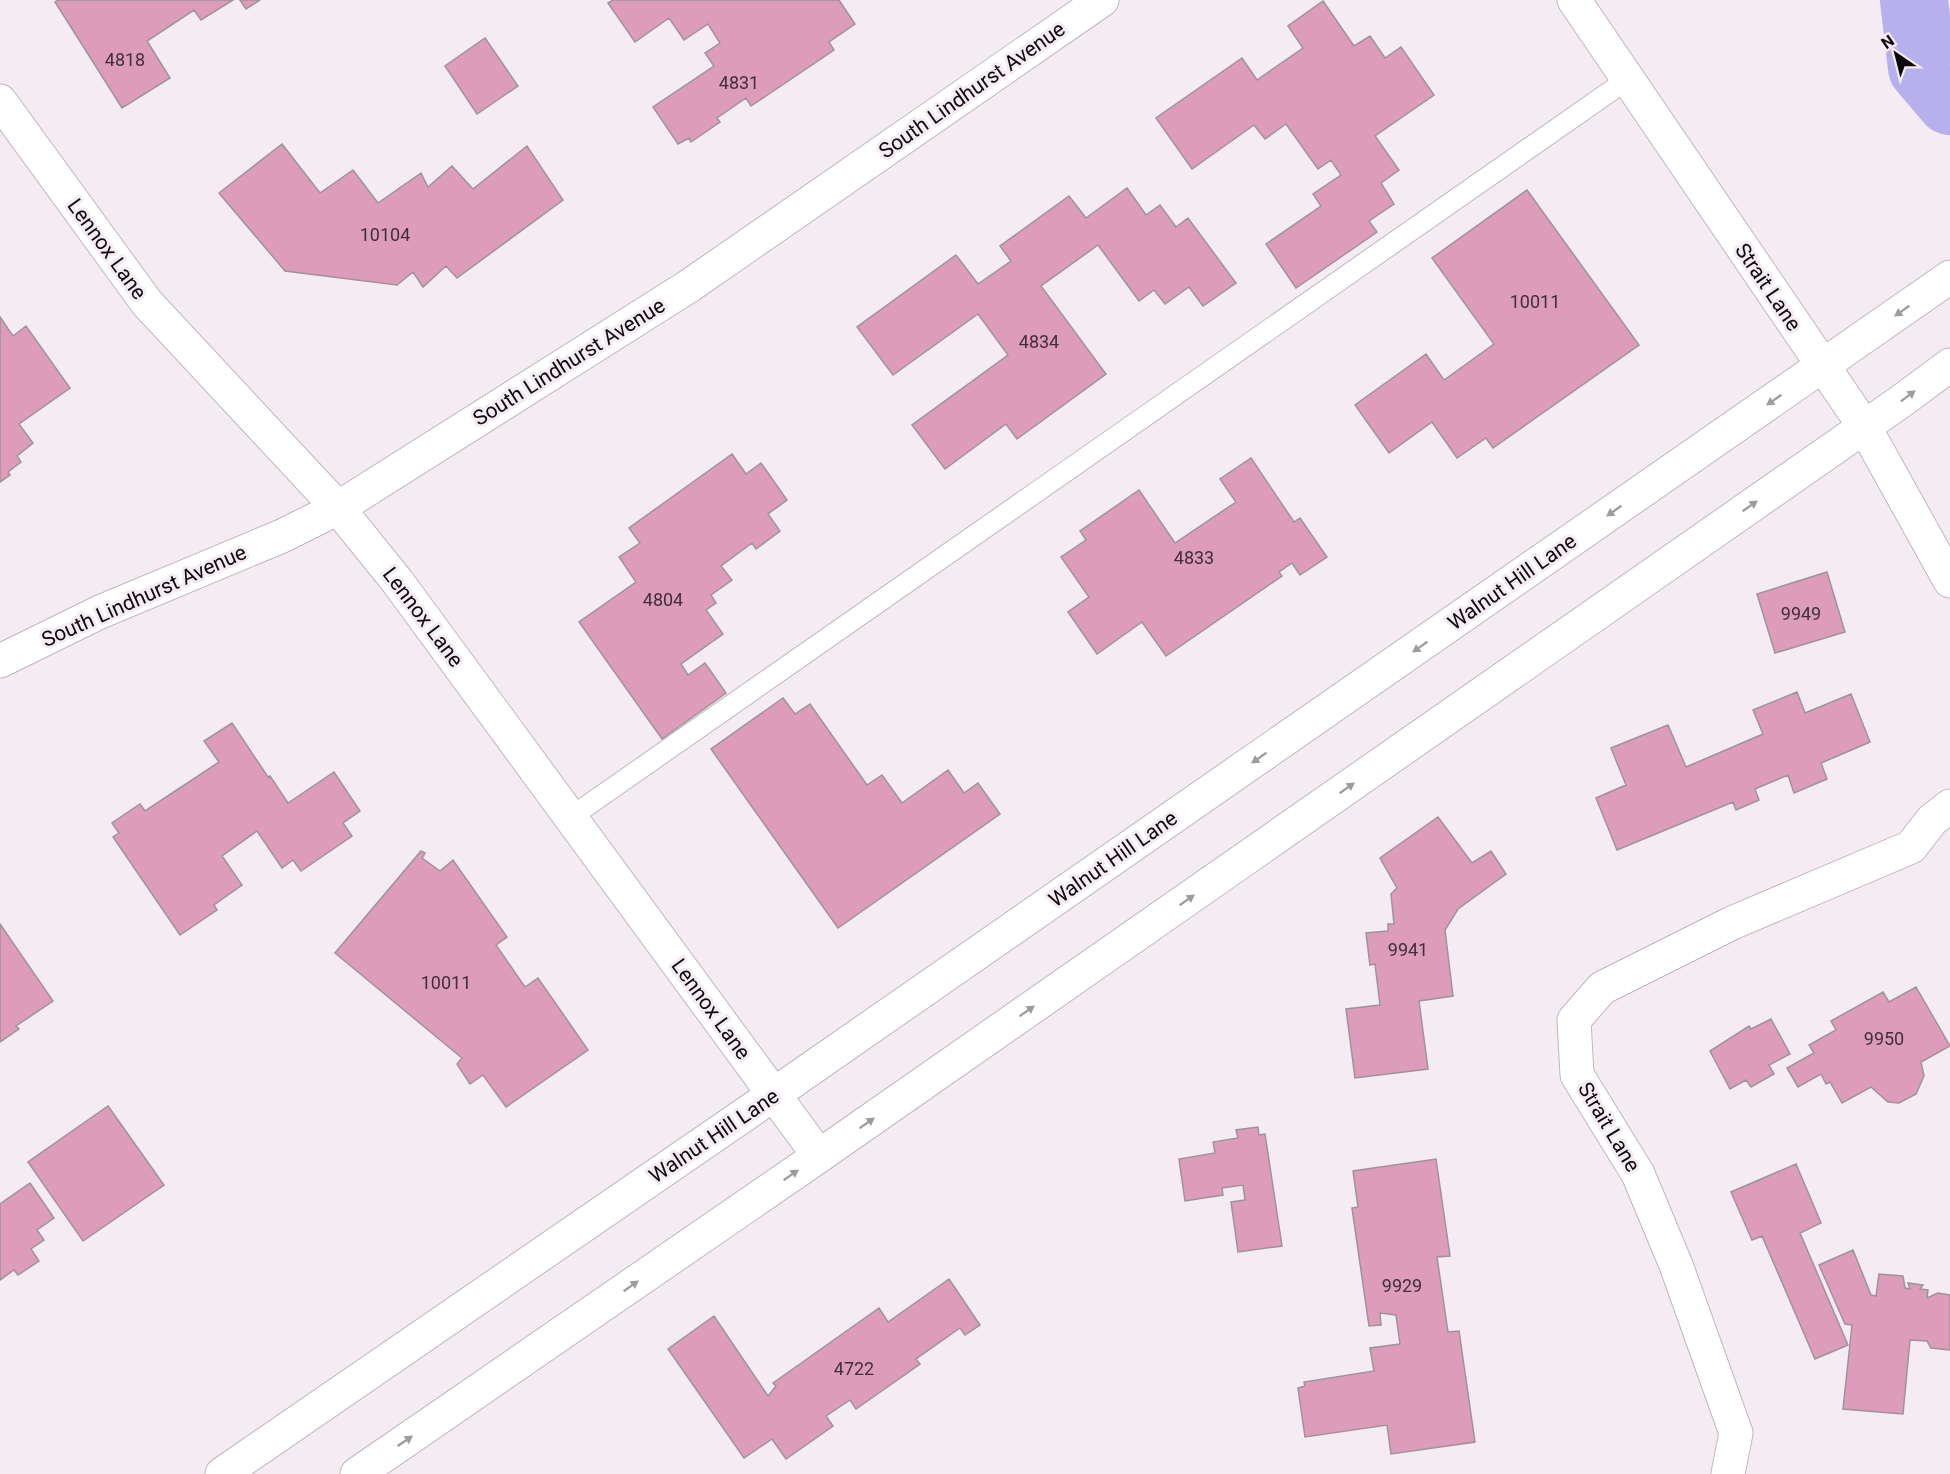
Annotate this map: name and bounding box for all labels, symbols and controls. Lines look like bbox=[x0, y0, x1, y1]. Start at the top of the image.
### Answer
street label: South Lindhurst Avenue bbox=[874, 17, 1070, 163]
north arrow bbox=[1866, 24, 1926, 84]
text: N bbox=[1878, 31, 1898, 53]
house number: 4818 bbox=[105, 49, 145, 70]
house number: 4831 bbox=[719, 72, 759, 93]
street label: Lennox Lane bbox=[62, 194, 152, 304]
house number: 10104 bbox=[360, 224, 410, 245]
street label: Strait Lane bbox=[1730, 239, 1806, 335]
house number: 10011 bbox=[1510, 291, 1560, 312]
street label: South Lindhurst Avenue bbox=[469, 293, 669, 431]
one-way arrow bbox=[1895, 305, 1911, 317]
house number: 4834 bbox=[1019, 331, 1059, 352]
one-way arrow bbox=[1900, 391, 1915, 403]
one-way arrow bbox=[1767, 394, 1783, 406]
one-way arrow bbox=[1742, 501, 1758, 512]
one-way arrow bbox=[1607, 505, 1623, 517]
street label: Walnut Hill Lane bbox=[1443, 529, 1581, 635]
street label: South Lindhurst Avenue bbox=[38, 540, 250, 652]
house number: 4833 bbox=[1174, 547, 1214, 568]
street label: Lennox Lane bbox=[378, 562, 468, 672]
house number: 4804 bbox=[643, 589, 683, 610]
house number: 9949 bbox=[1781, 603, 1821, 624]
one-way arrow bbox=[1412, 641, 1428, 653]
one-way arrow bbox=[1252, 752, 1268, 764]
one-way arrow bbox=[1338, 782, 1354, 794]
street label: Walnut Hill Lane bbox=[1044, 806, 1182, 912]
one-way arrow bbox=[1178, 894, 1194, 906]
house number: 9941 bbox=[1388, 939, 1428, 960]
street label: Lennox Lane bbox=[666, 954, 756, 1064]
house number: 10011 bbox=[421, 972, 471, 993]
one-way arrow bbox=[1018, 1005, 1034, 1017]
house number: 9950 bbox=[1864, 1028, 1904, 1049]
street label: Strait Lane bbox=[1573, 1078, 1645, 1176]
street label: Walnut Hill Lane bbox=[645, 1084, 783, 1188]
one-way arrow bbox=[858, 1117, 874, 1129]
one-way arrow bbox=[783, 1169, 799, 1181]
house number: 9929 bbox=[1382, 1275, 1422, 1296]
one-way arrow bbox=[622, 1280, 638, 1292]
house number: 4722 bbox=[834, 1358, 874, 1379]
one-way arrow bbox=[397, 1436, 413, 1447]

